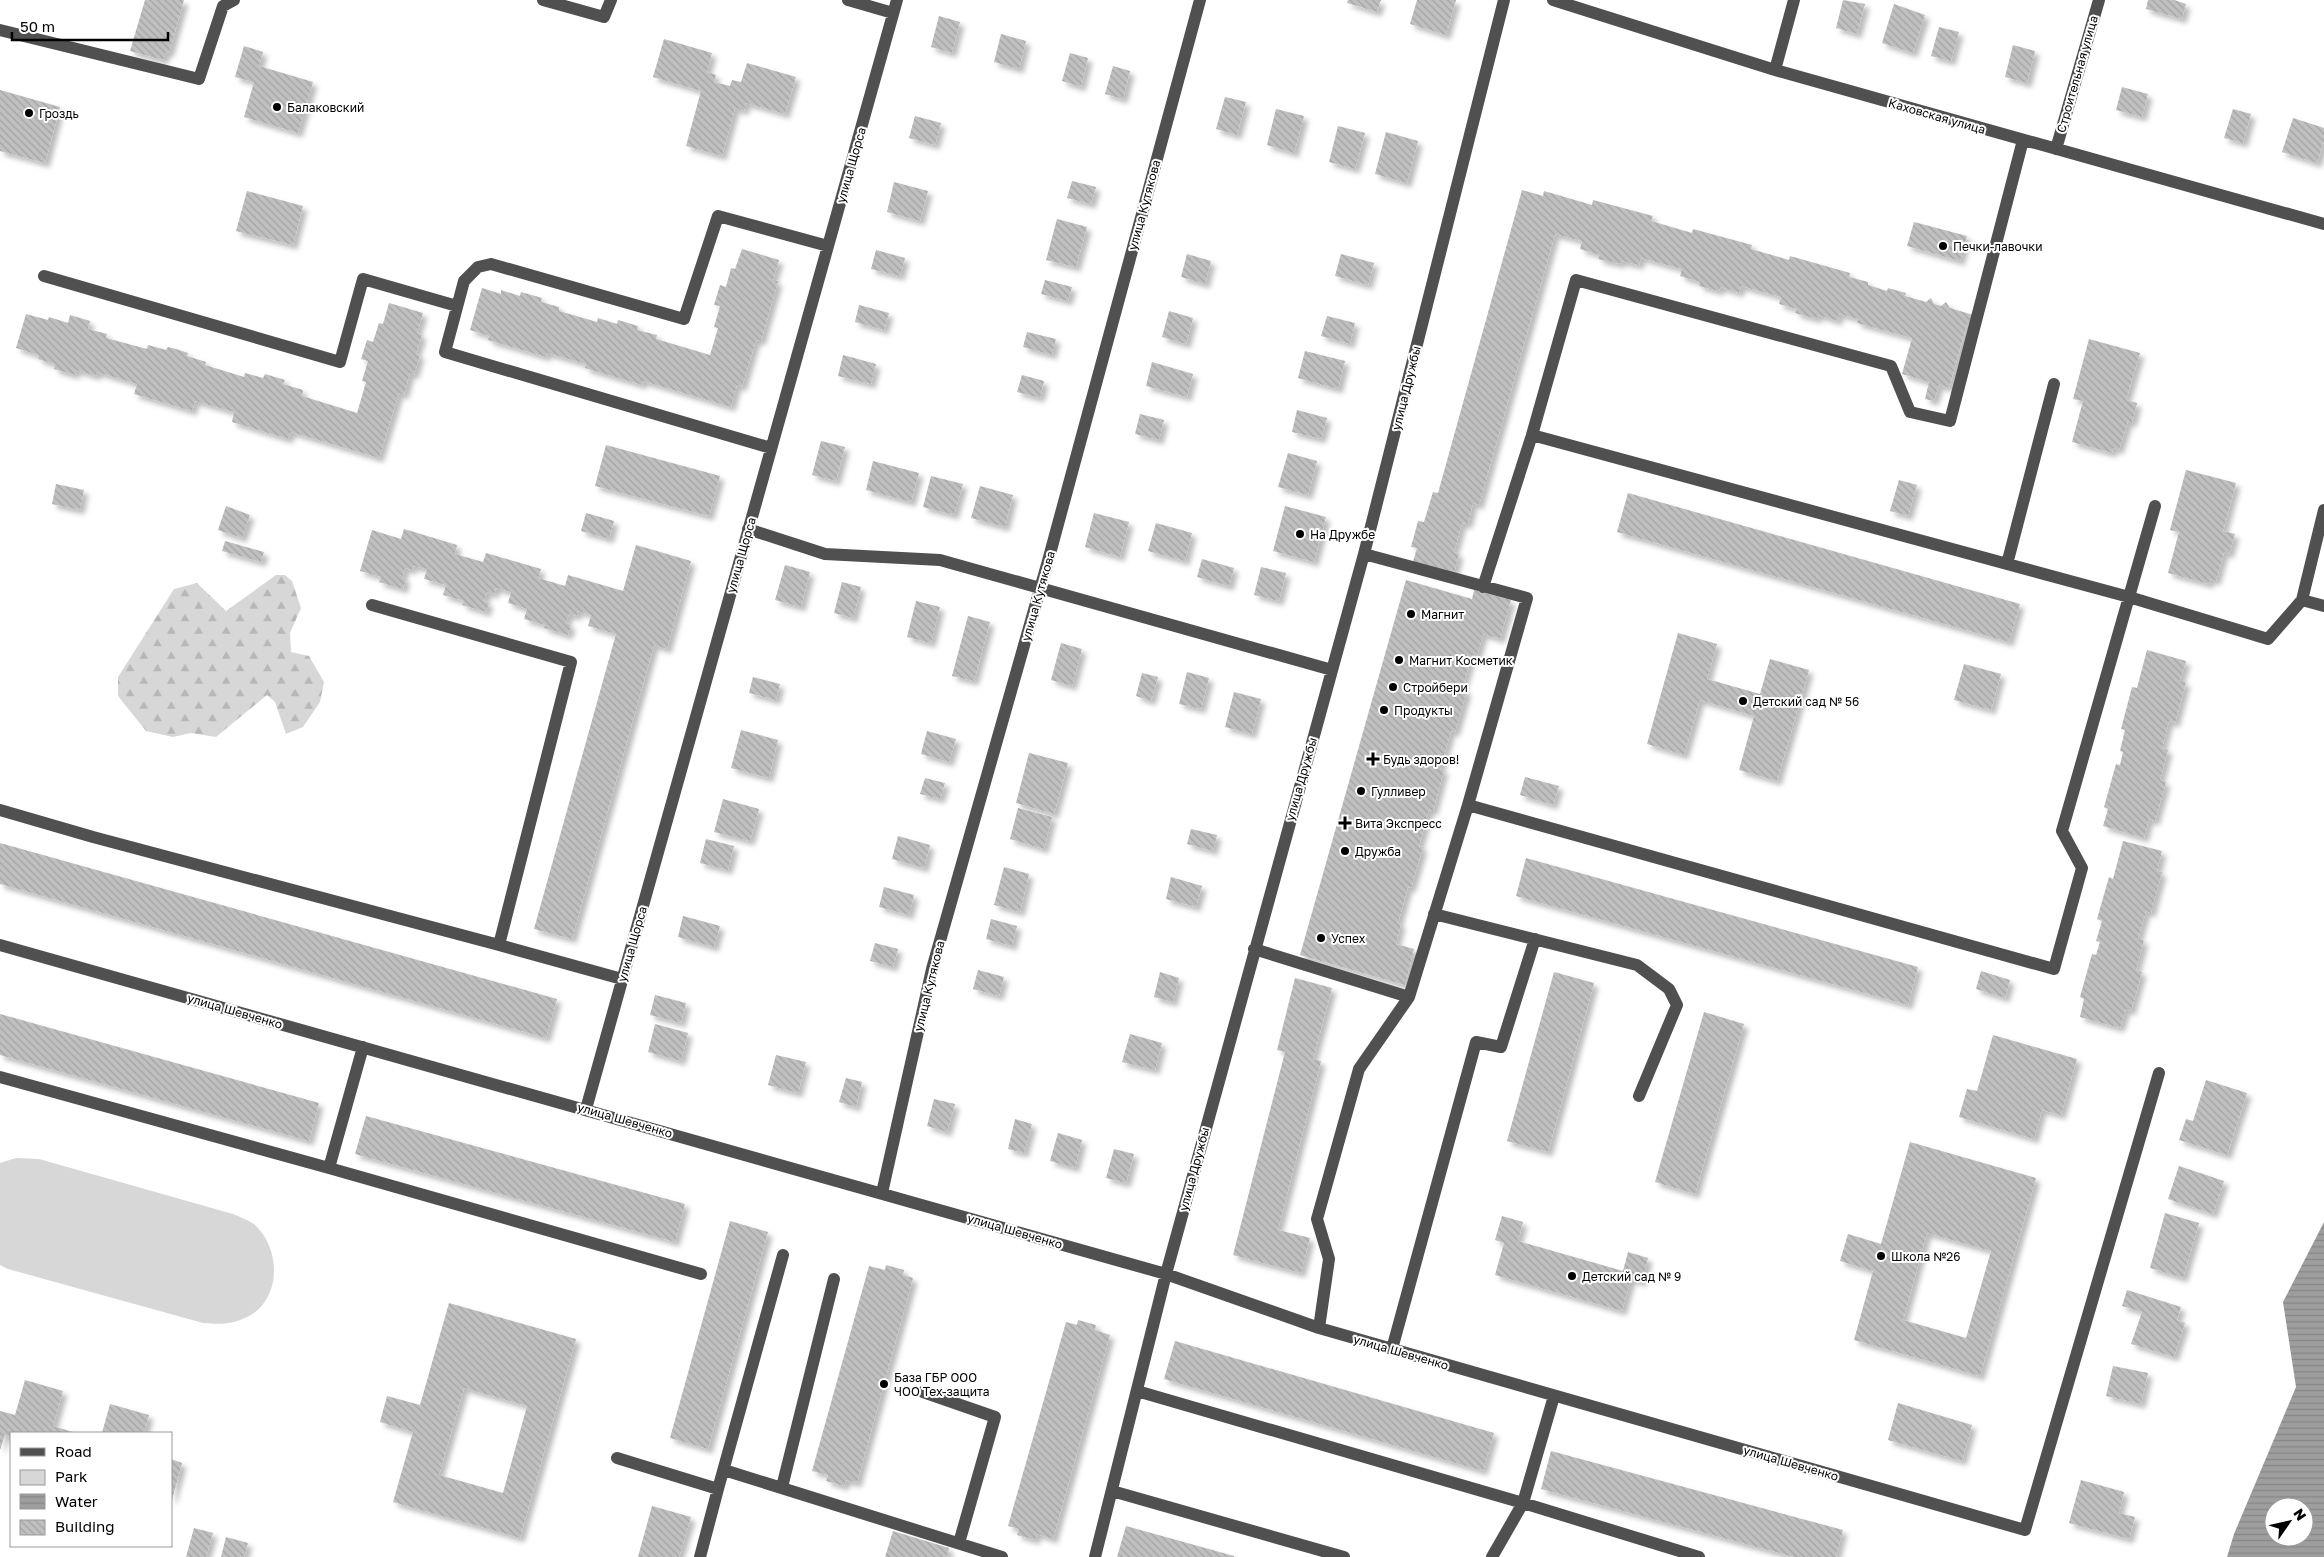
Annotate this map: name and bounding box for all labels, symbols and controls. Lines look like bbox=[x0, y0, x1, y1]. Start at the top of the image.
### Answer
scale bar bbox=[12, 10, 169, 42]
street label: Строительная улица bbox=[2053, 14, 2101, 134]
text: 50 m bbox=[20, 17, 55, 35]
street label: Каховская улица bbox=[1887, 95, 1987, 137]
place label: Балаковский bbox=[287, 100, 364, 115]
marker: Балаковский bbox=[271, 101, 283, 113]
place label: Гроздь bbox=[39, 106, 79, 121]
marker: Гроздь bbox=[23, 107, 35, 119]
street label: улица Щорса bbox=[833, 125, 869, 205]
street label: улица Кутякова bbox=[1125, 158, 1163, 252]
place label: Печки-лавочки bbox=[1953, 239, 2043, 254]
marker: Печки-лавочки bbox=[1937, 240, 1949, 252]
street label: улица Дружбы bbox=[1388, 344, 1424, 432]
street label: улица Щорса bbox=[723, 515, 759, 595]
place label: На Дружбе bbox=[1310, 527, 1375, 542]
marker: На Дружбе bbox=[1294, 528, 1306, 540]
street label: улица Кутякова bbox=[1018, 549, 1058, 643]
place label: Магнит bbox=[1421, 607, 1464, 622]
marker: Магнит bbox=[1405, 608, 1417, 620]
place label: Магнит Косметик bbox=[1409, 653, 1513, 668]
marker: Магнит Косметик bbox=[1393, 654, 1405, 666]
place label: Стройбери bbox=[1403, 680, 1468, 695]
marker: Стройбери bbox=[1387, 681, 1399, 693]
place label: Детский сад № 56 bbox=[1753, 694, 1859, 709]
marker: Детский сад № 56 bbox=[1737, 695, 1749, 707]
place label: Продукты bbox=[1394, 703, 1453, 718]
marker: Продукты bbox=[1378, 704, 1390, 716]
street label: улица Дружбы bbox=[1282, 735, 1320, 823]
place label: Будь здоров! bbox=[1383, 752, 1459, 767]
marker: Будь здоров! bbox=[1367, 753, 1379, 765]
place label: Гулливер bbox=[1371, 784, 1426, 799]
marker: Гулливер bbox=[1355, 785, 1367, 797]
place label: Вита Экспресс bbox=[1355, 816, 1442, 831]
marker: Вита Экспресс bbox=[1339, 817, 1351, 829]
place label: Дружба bbox=[1355, 844, 1401, 859]
marker: Дружба bbox=[1339, 845, 1351, 857]
street label: улица Щорса bbox=[614, 904, 650, 984]
place label: Успех bbox=[1331, 931, 1366, 946]
marker: Успех bbox=[1315, 932, 1327, 944]
street label: улица Кутякова bbox=[910, 939, 948, 1033]
street label: улица Шевченко bbox=[186, 990, 284, 1032]
street label: улица Шевченко bbox=[576, 1099, 674, 1141]
street label: улица Дружбы bbox=[1176, 1125, 1212, 1213]
street label: улица Шевченко bbox=[966, 1210, 1064, 1252]
place label: Школа №26 bbox=[1891, 1249, 1961, 1264]
marker: Школа №26 bbox=[1875, 1250, 1887, 1262]
place label: Детский сад № 9 bbox=[1582, 1269, 1681, 1284]
marker: Детский сад № 9 bbox=[1566, 1270, 1578, 1282]
street label: улица Шевченко bbox=[1352, 1331, 1450, 1373]
place label: База ГБР ООО ЧОО Тех-защита bbox=[894, 1370, 989, 1399]
marker: База ГБР ООО ЧОО Тех-защита bbox=[878, 1378, 890, 1390]
legend bbox=[10, 1432, 172, 1547]
text: Road bbox=[55, 1442, 92, 1460]
street label: улица Шевченко bbox=[1742, 1442, 1840, 1484]
text: Park bbox=[55, 1467, 88, 1485]
text: Water bbox=[55, 1492, 98, 1510]
north arrow bbox=[2264, 1497, 2314, 1547]
text: N bbox=[2290, 1505, 2310, 1524]
text: Building bbox=[55, 1517, 115, 1535]

